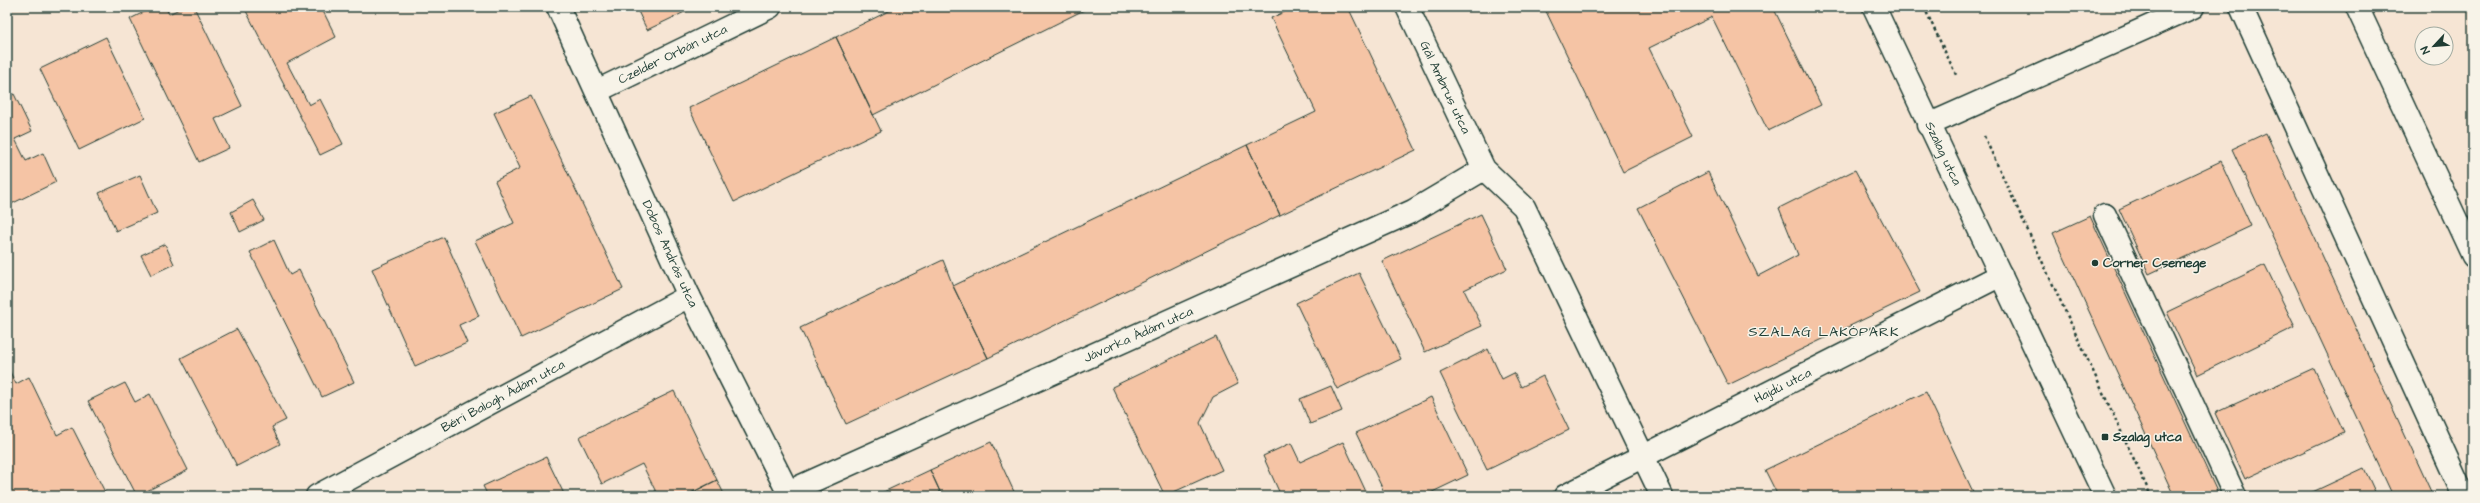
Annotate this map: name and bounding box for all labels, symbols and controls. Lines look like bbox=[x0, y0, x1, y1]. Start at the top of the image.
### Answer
street label: Czelder Orbán utca bbox=[615, 20, 730, 88]
north arrow bbox=[2414, 26, 2454, 66]
street label: Gál Ambrus utca bbox=[1415, 38, 1475, 137]
text: N bbox=[2417, 44, 2434, 57]
street label: Szalag utca bbox=[1920, 119, 1966, 189]
street label: Dobos András utca bbox=[638, 197, 702, 311]
place label: Corner Csemege bbox=[2103, 254, 2206, 274]
marker: Corner Csemege bbox=[2090, 258, 2100, 268]
street label: Jávorka Ádám utca bbox=[1081, 302, 1196, 367]
district label: SZALAG LAKÓPARK bbox=[1749, 322, 1899, 342]
street label: Béri Balogh Ádám utca bbox=[438, 355, 568, 437]
street label: Hajdú utca bbox=[1751, 363, 1815, 408]
place label: Szalag utca bbox=[2112, 428, 2182, 448]
marker: Szalag utca bbox=[2100, 432, 2110, 442]

